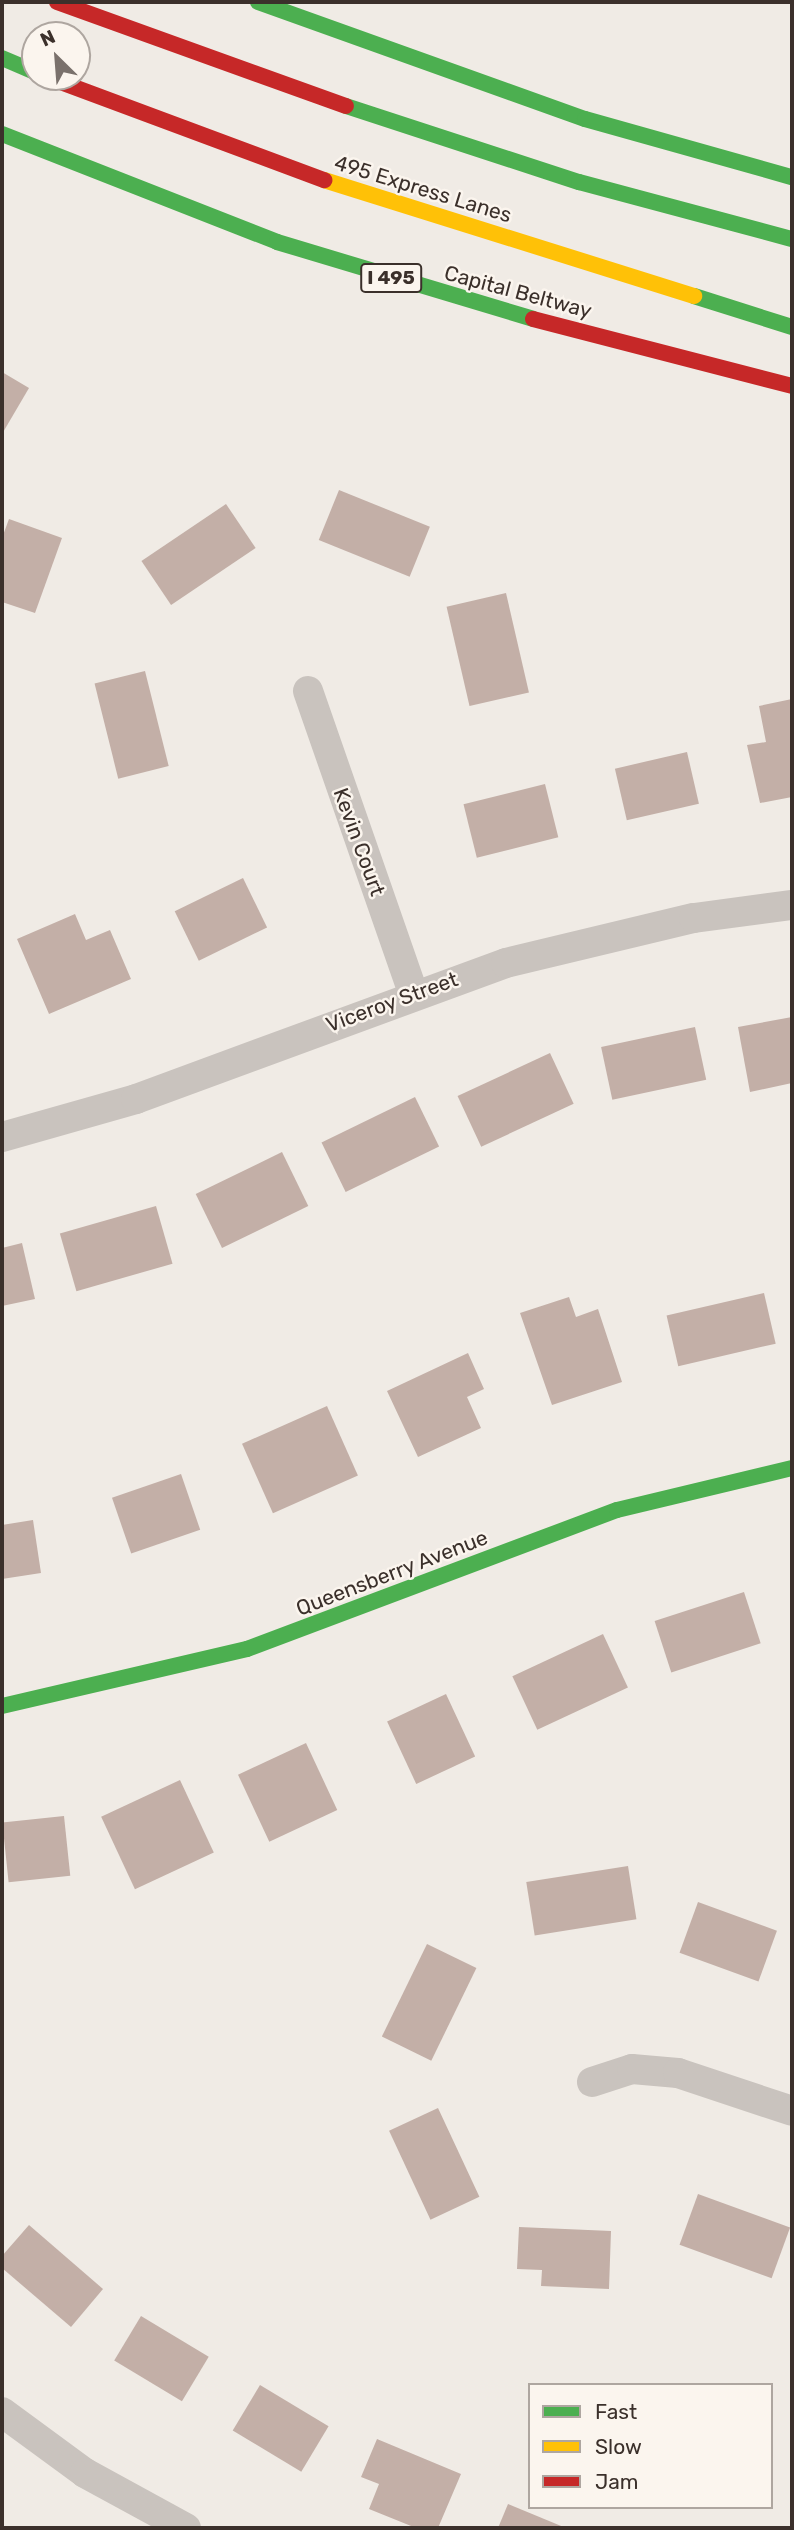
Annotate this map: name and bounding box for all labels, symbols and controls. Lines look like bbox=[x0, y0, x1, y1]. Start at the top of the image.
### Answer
north arrow bbox=[21, 21, 91, 91]
text: N bbox=[37, 25, 59, 52]
street label: 495 Express Lanes bbox=[331, 150, 515, 228]
street label: Capital Beltway bbox=[441, 260, 595, 324]
road number: I 495 bbox=[360, 262, 422, 294]
street label: Kevin Court bbox=[328, 785, 390, 899]
street label: Viceroy Street bbox=[322, 966, 462, 1038]
street label: Queensberry Avenue bbox=[292, 1525, 492, 1621]
legend bbox=[528, 2383, 773, 2509]
text: Fast bbox=[595, 2399, 637, 2424]
text: Slow bbox=[595, 2434, 642, 2459]
text: Jam bbox=[595, 2469, 639, 2494]

